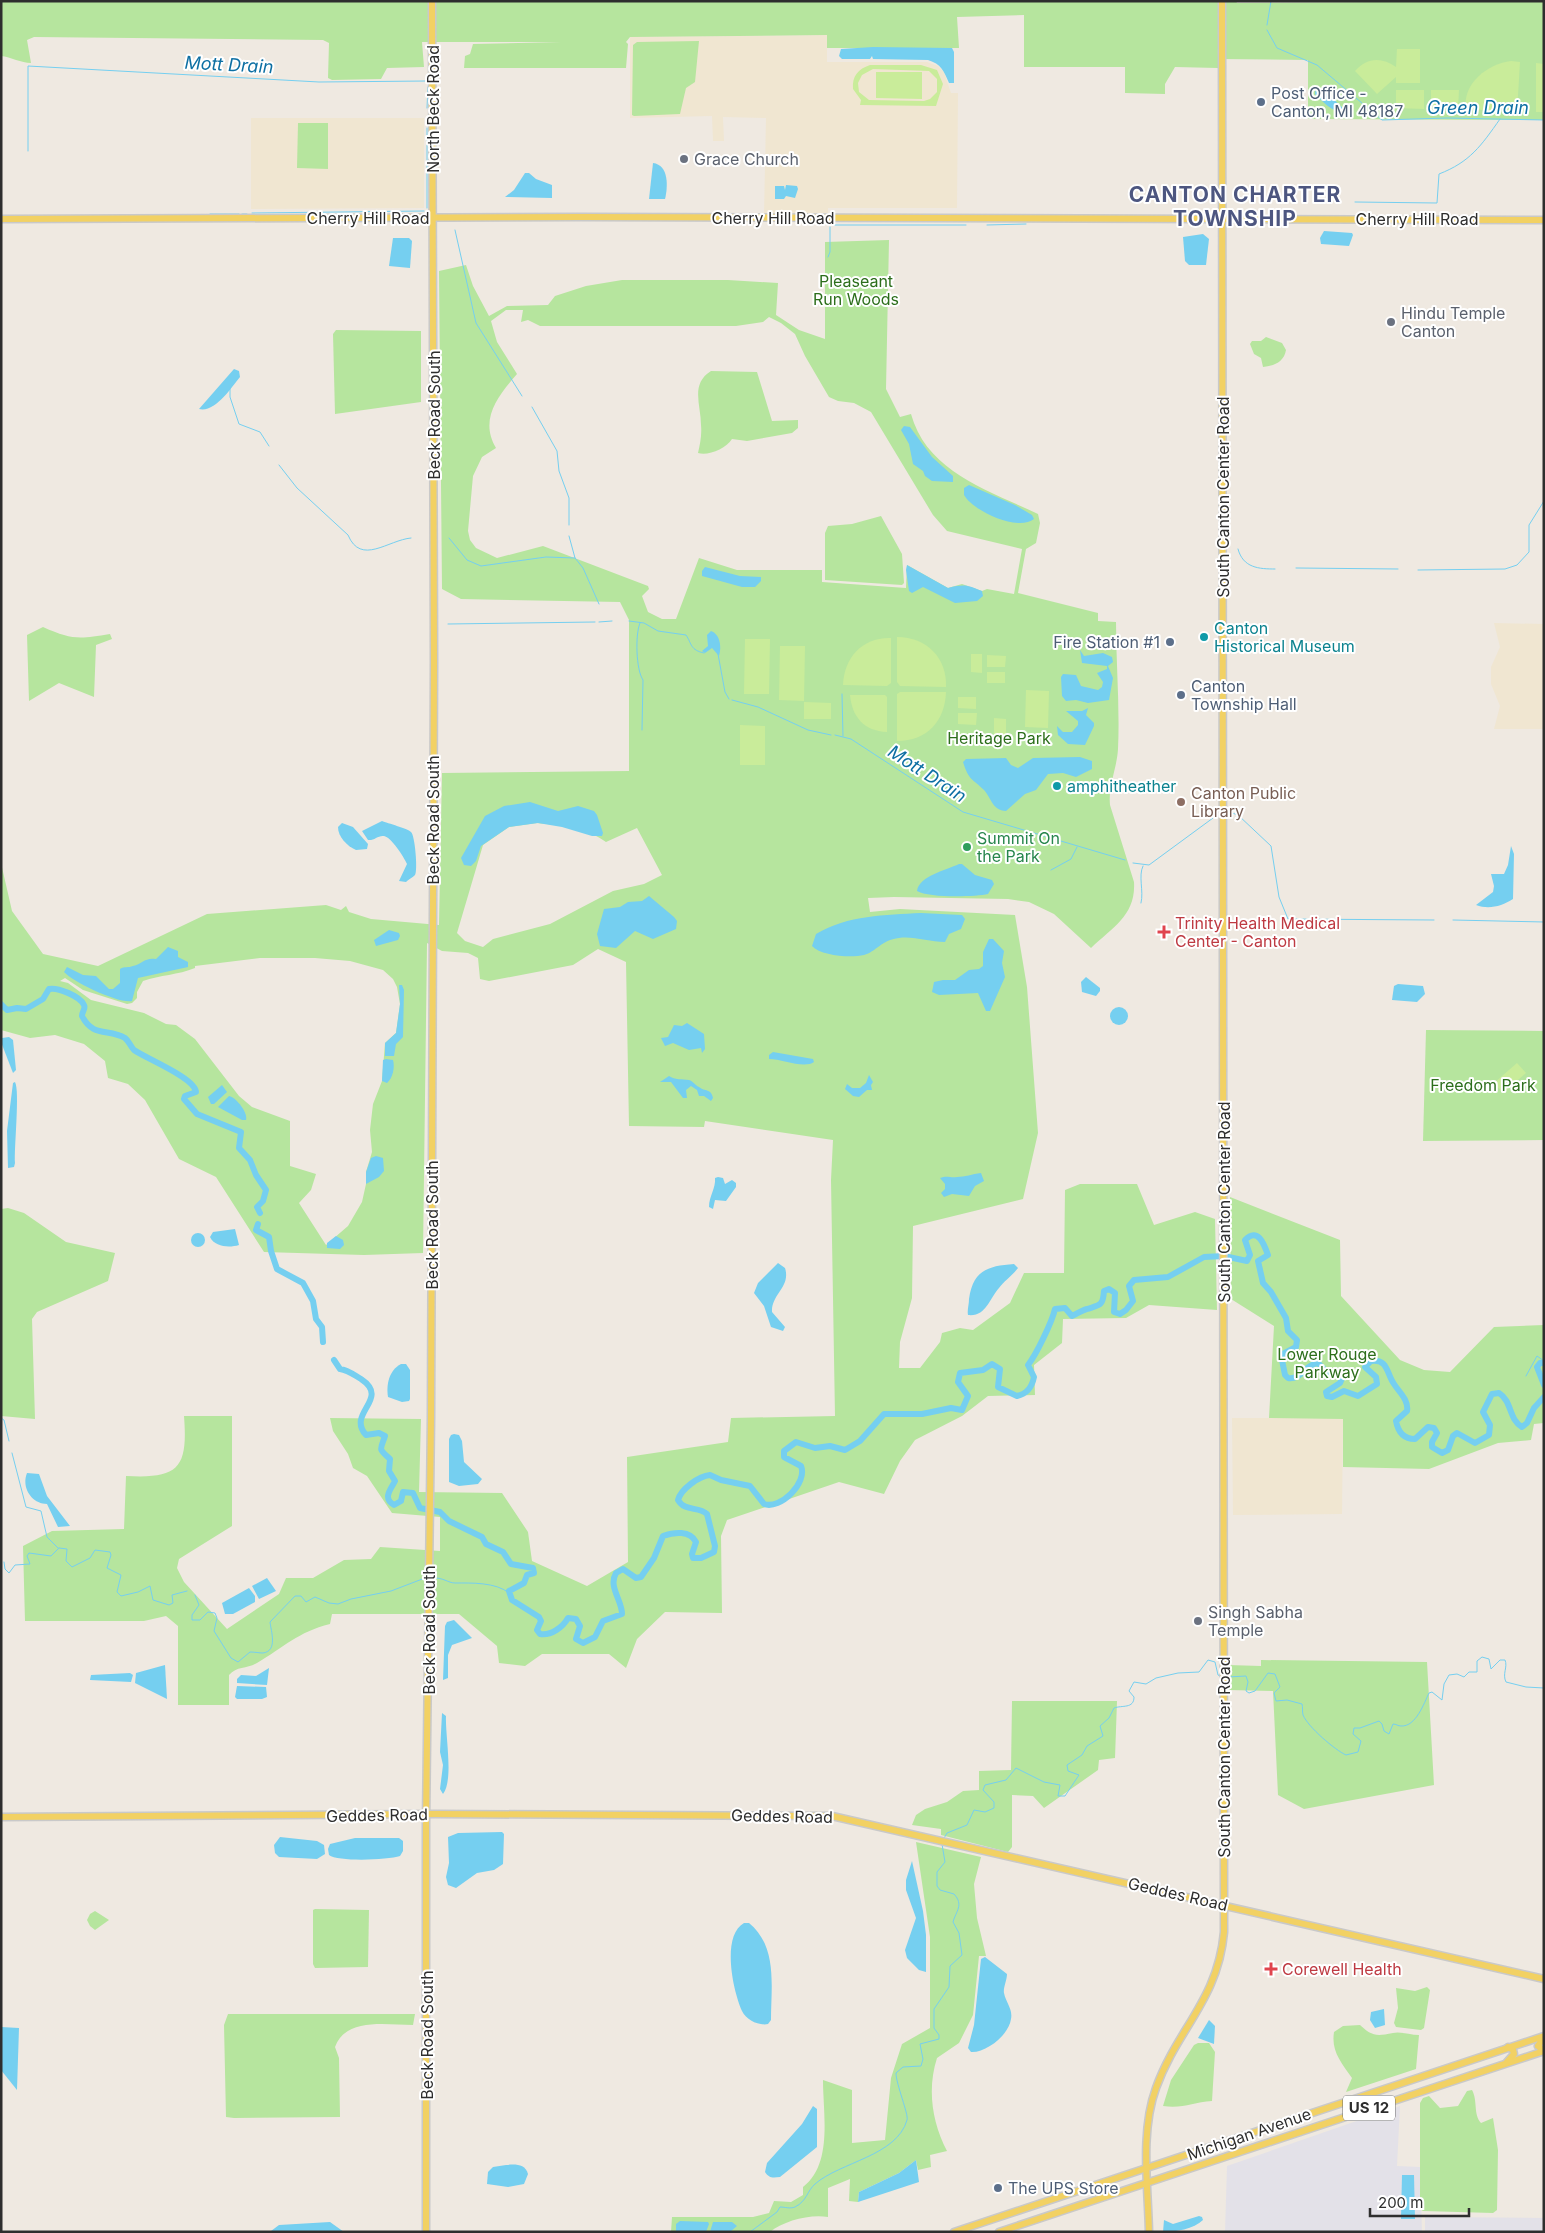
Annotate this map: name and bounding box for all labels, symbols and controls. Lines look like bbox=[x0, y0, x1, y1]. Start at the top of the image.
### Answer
street label: North Beck Road bbox=[423, 45, 443, 173]
water label: Mott Drain bbox=[184, 52, 274, 77]
place label: Post Office - Canton, MI 48187 bbox=[1271, 83, 1403, 121]
marker: Post Office - Canton, MI 48187 bbox=[1255, 96, 1267, 108]
water label: Green Drain bbox=[1427, 97, 1529, 118]
place label: Grace Church bbox=[694, 149, 799, 169]
marker: Grace Church bbox=[678, 153, 690, 165]
district label: CANTON CHARTER TOWNSHIP bbox=[1129, 182, 1341, 231]
street label: Cherry Hill Road bbox=[306, 208, 430, 228]
street label: Cherry Hill Road bbox=[711, 208, 835, 228]
street label: Cherry Hill Road bbox=[1355, 209, 1479, 229]
park label: Pleaseant Run Woods bbox=[813, 271, 899, 309]
place label: Hindu Temple Canton bbox=[1401, 303, 1505, 341]
marker: Hindu Temple Canton bbox=[1385, 316, 1397, 328]
street label: Beck Road South bbox=[424, 350, 444, 480]
street label: South Canton Center Road bbox=[1213, 396, 1233, 598]
place label: Canton Historical Museum bbox=[1214, 618, 1355, 656]
marker: Canton Historical Museum bbox=[1198, 631, 1210, 643]
place label: Fire Station #1 bbox=[1053, 632, 1160, 652]
marker: Fire Station #1 bbox=[1164, 636, 1176, 648]
place label: Canton Township Hall bbox=[1191, 676, 1297, 714]
marker: Canton Township Hall bbox=[1175, 689, 1187, 701]
park label: Heritage Park bbox=[947, 728, 1051, 748]
water label: Mott Drain bbox=[884, 741, 970, 807]
street label: Beck Road South bbox=[423, 755, 443, 885]
place label: amphitheather bbox=[1067, 776, 1176, 796]
marker: amphitheather bbox=[1051, 780, 1063, 792]
place label: Canton Public Library bbox=[1191, 783, 1296, 821]
marker: Canton Public Library bbox=[1175, 796, 1187, 808]
place label: Summit On the Park bbox=[977, 828, 1060, 866]
marker: Summit On the Park bbox=[961, 841, 973, 853]
place label: Trinity Health Medical Center - Canton bbox=[1175, 913, 1340, 951]
marker: Trinity Health Medical Center - Canton bbox=[1157, 925, 1171, 939]
park label: Freedom Park bbox=[1430, 1075, 1536, 1095]
street label: South Canton Center Road bbox=[1214, 1101, 1234, 1303]
street label: Beck Road South bbox=[422, 1160, 442, 1290]
park label: Lower Rouge Parkway bbox=[1277, 1344, 1377, 1382]
street label: Beck Road South bbox=[419, 1565, 439, 1695]
place label: Singh Sabha Temple bbox=[1208, 1602, 1303, 1640]
marker: Singh Sabha Temple bbox=[1192, 1615, 1204, 1627]
street label: South Canton Center Road bbox=[1214, 1656, 1234, 1858]
street label: Geddes Road bbox=[326, 1804, 428, 1826]
street label: Geddes Road bbox=[731, 1805, 833, 1827]
street label: Geddes Road bbox=[1126, 1873, 1230, 1915]
place label: Corewell Health bbox=[1282, 1959, 1402, 1979]
marker: Corewell Health bbox=[1264, 1962, 1278, 1976]
street label: Beck Road South bbox=[417, 1970, 437, 2100]
road number: US 12 bbox=[1343, 2096, 1395, 2120]
street label: Michigan Avenue bbox=[1184, 2103, 1314, 2165]
place label: The UPS Store bbox=[1008, 2178, 1119, 2198]
marker: The UPS Store bbox=[992, 2182, 1004, 2194]
scale bar bbox=[1370, 2186, 1469, 2218]
text: 200 m bbox=[1378, 2193, 1423, 2212]

